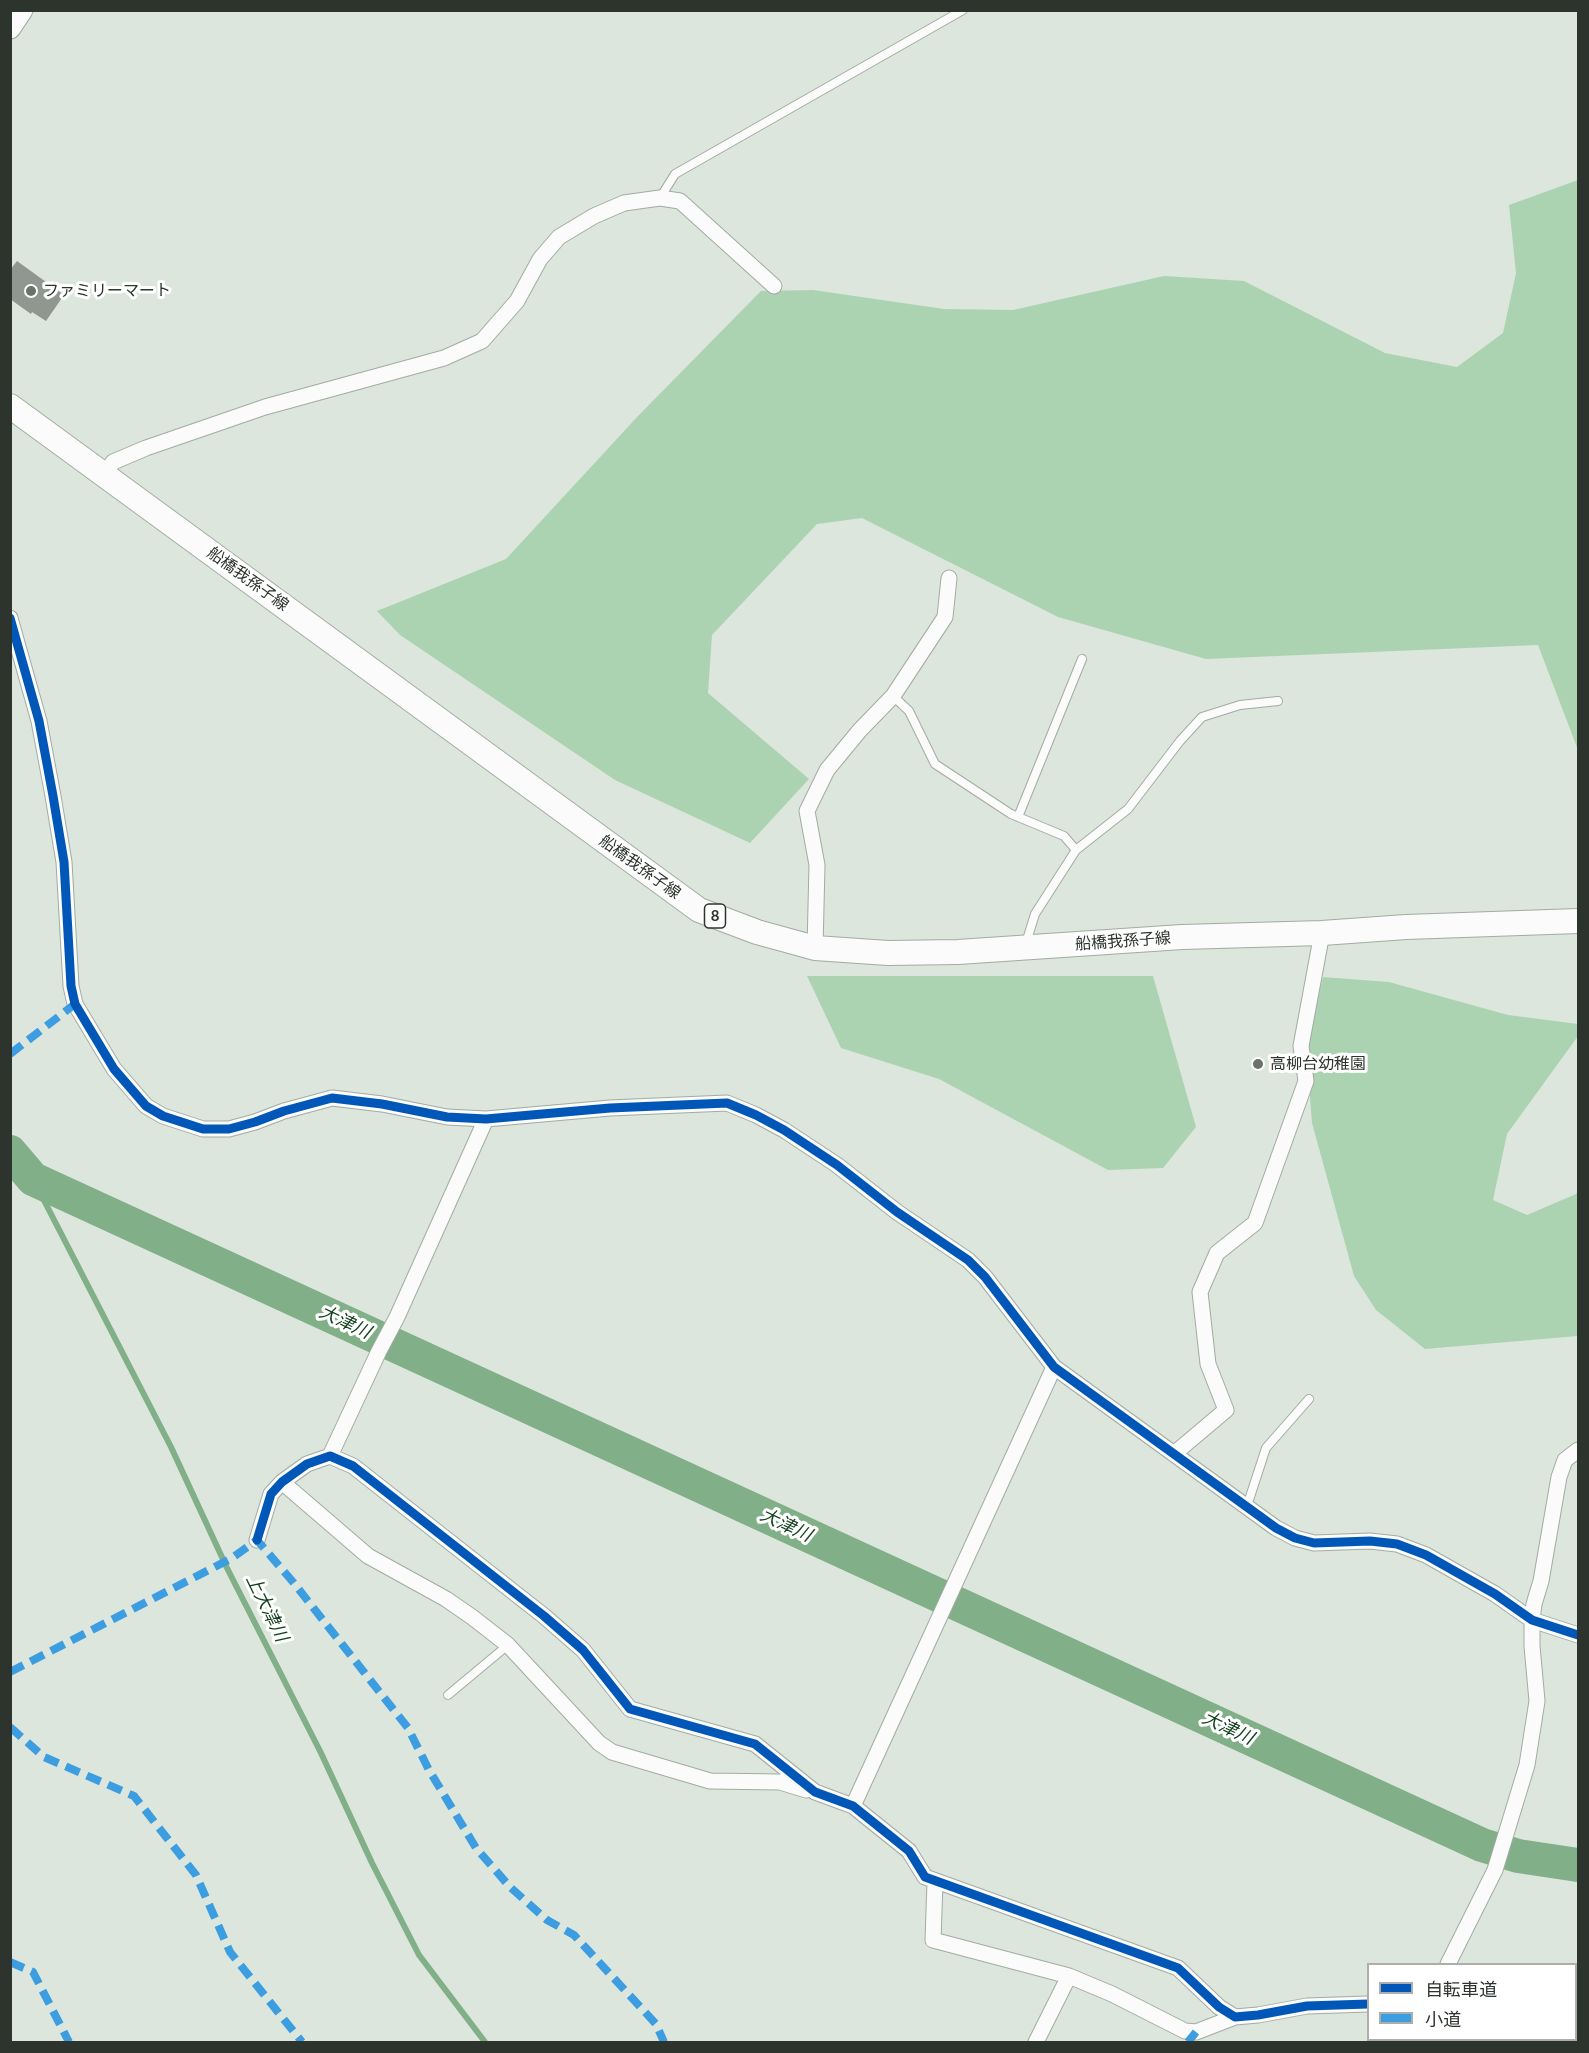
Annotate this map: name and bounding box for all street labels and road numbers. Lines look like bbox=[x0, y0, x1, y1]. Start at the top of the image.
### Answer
street label: 船橋我孫子線 bbox=[204, 543, 292, 615]
street label: 船橋我孫子線 bbox=[596, 831, 684, 903]
road number: 8 bbox=[704, 904, 726, 928]
street label: 船橋我孫子線 bbox=[1074, 928, 1172, 954]

